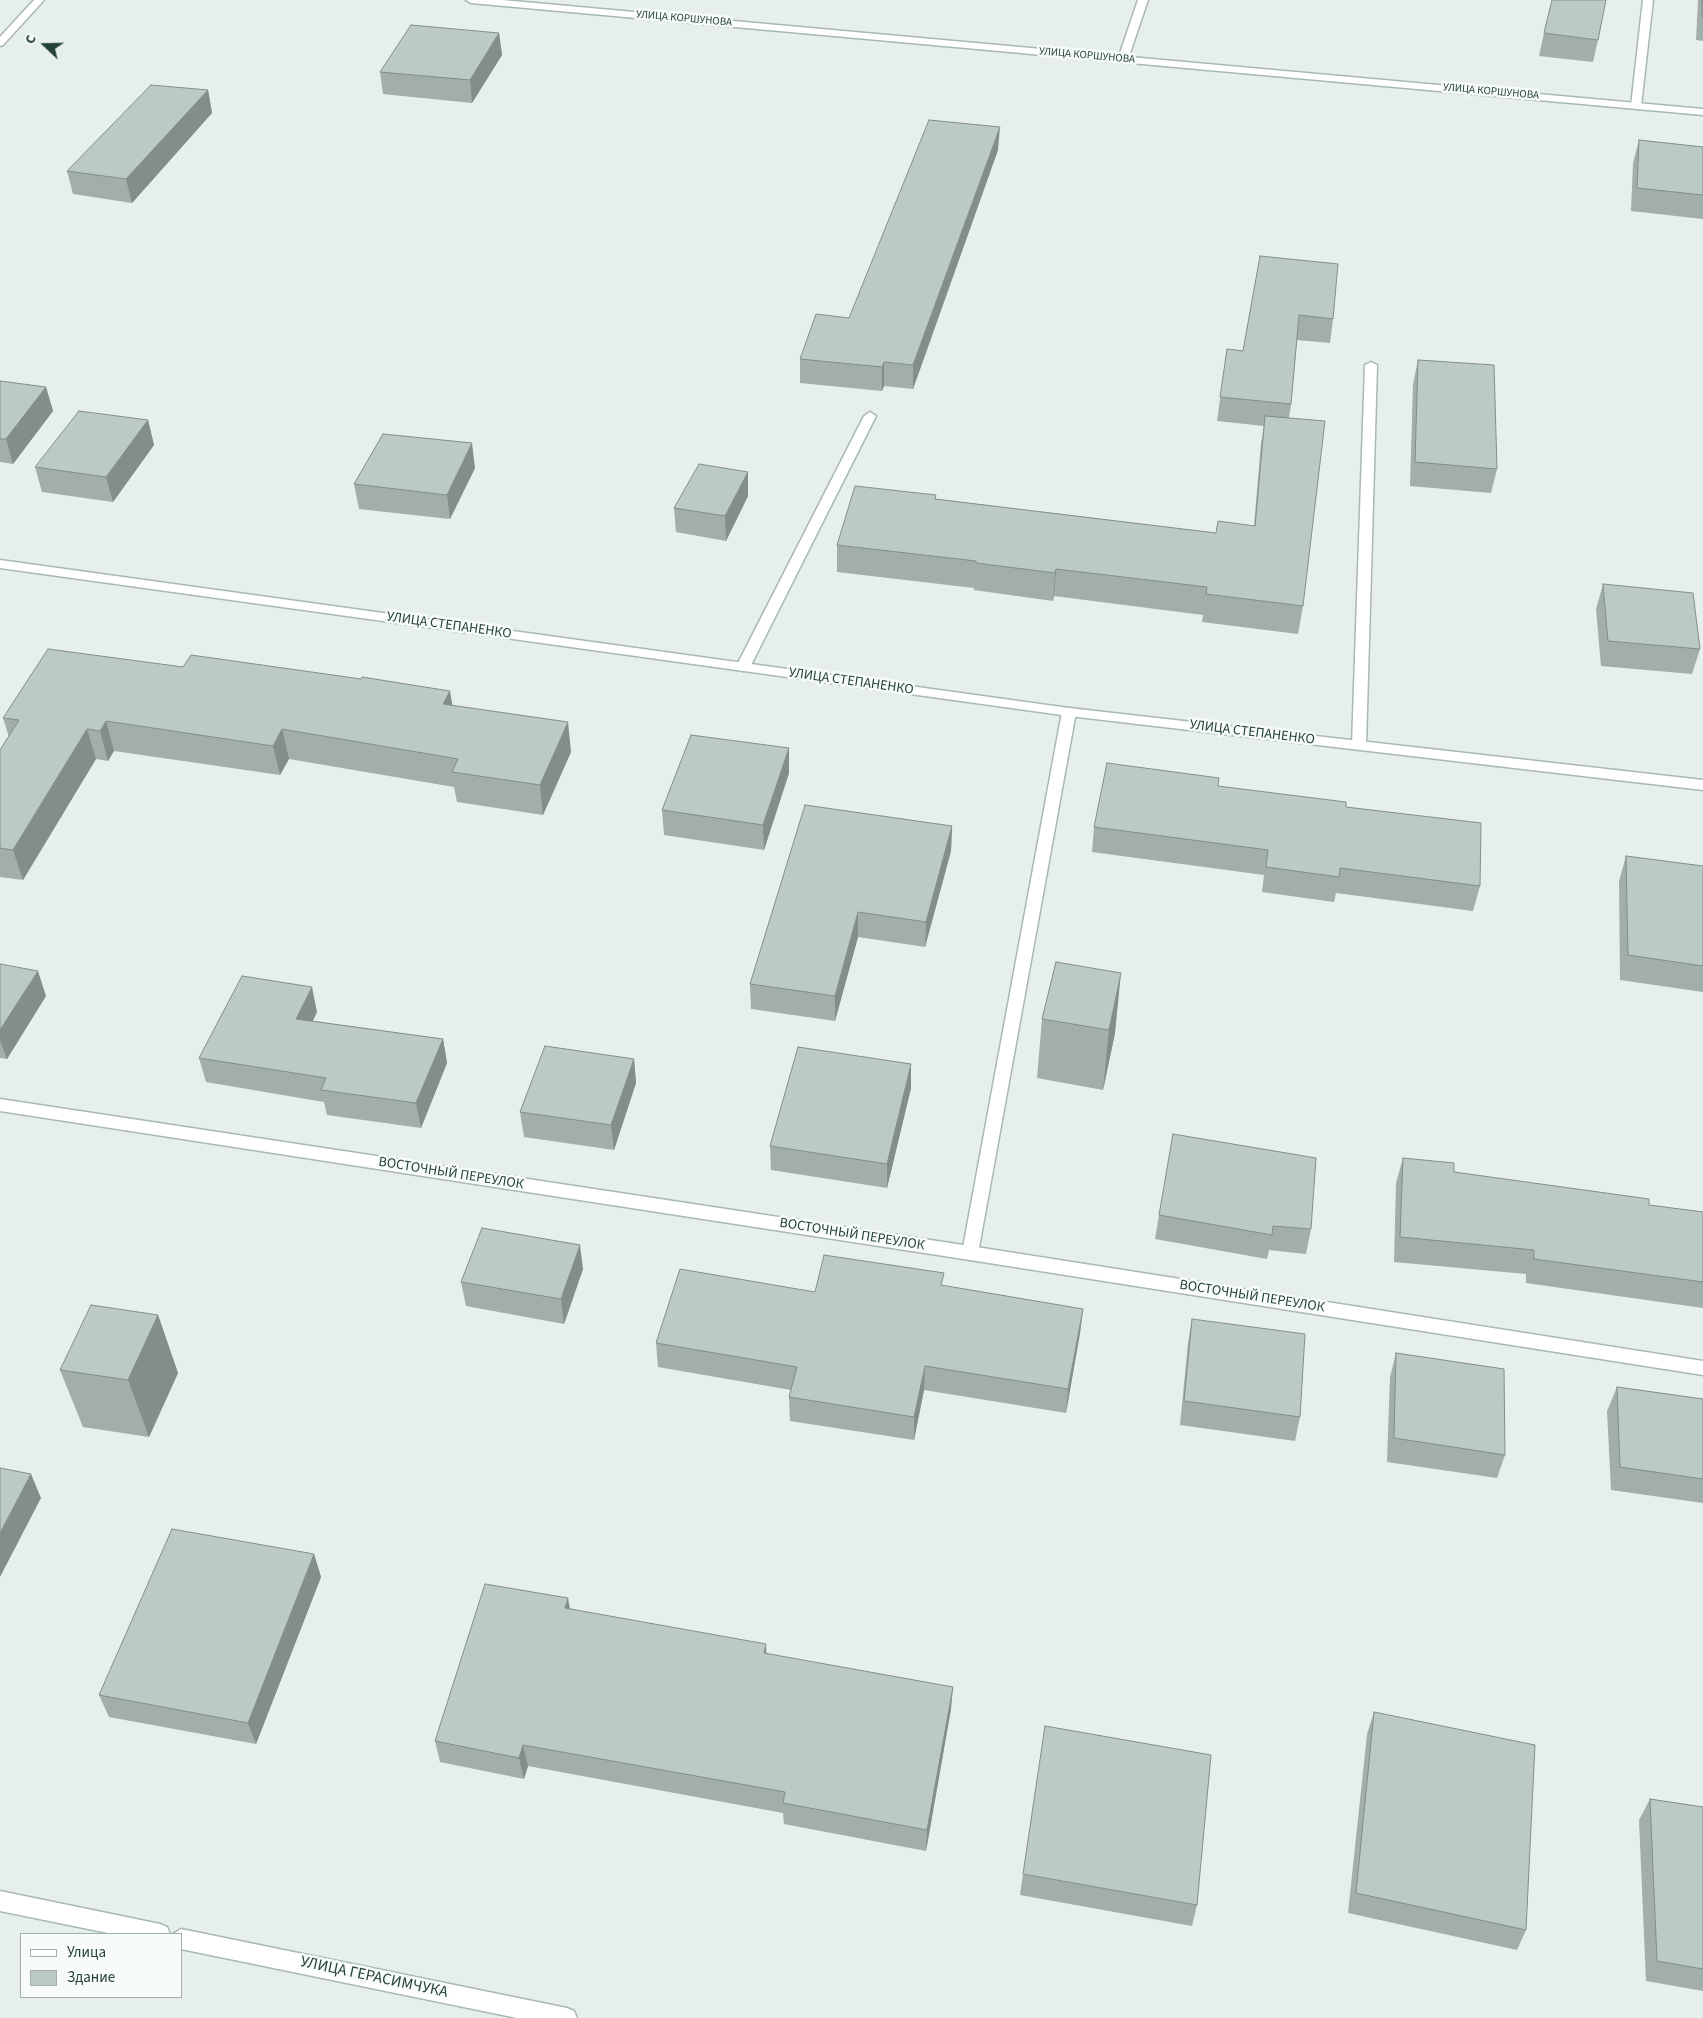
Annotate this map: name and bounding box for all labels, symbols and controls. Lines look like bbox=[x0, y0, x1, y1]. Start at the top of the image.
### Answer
street label: УЛИЦА КОРШУНОВА bbox=[635, 8, 733, 30]
north arrow bbox=[20, 20, 70, 70]
text: С bbox=[20, 32, 42, 47]
street label: УЛИЦА КОРШУНОВА bbox=[1038, 45, 1136, 67]
street label: УЛИЦА КОРШУНОВА bbox=[1442, 81, 1540, 103]
street label: УЛИЦА СТЕПАНЕНКО bbox=[385, 609, 513, 643]
street label: УЛИЦА СТЕПАНЕНКО bbox=[787, 665, 915, 699]
street label: УЛИЦА СТЕПАНЕНКО bbox=[1188, 717, 1316, 749]
street label: ВОСТОЧНЫЙ ПЕРЕУЛОК bbox=[377, 1154, 525, 1194]
street label: ВОСТОЧНЫЙ ПЕРЕУЛОК bbox=[778, 1215, 926, 1255]
street label: ВОСТОЧНЫЙ ПЕРЕУЛОК bbox=[1178, 1277, 1326, 1317]
legend bbox=[20, 1933, 182, 1998]
text: Улица bbox=[67, 1942, 106, 1963]
street label: УЛИЦА ГЕРАСИМЧУКА bbox=[299, 1953, 449, 2003]
text: Здание bbox=[67, 1967, 115, 1988]

